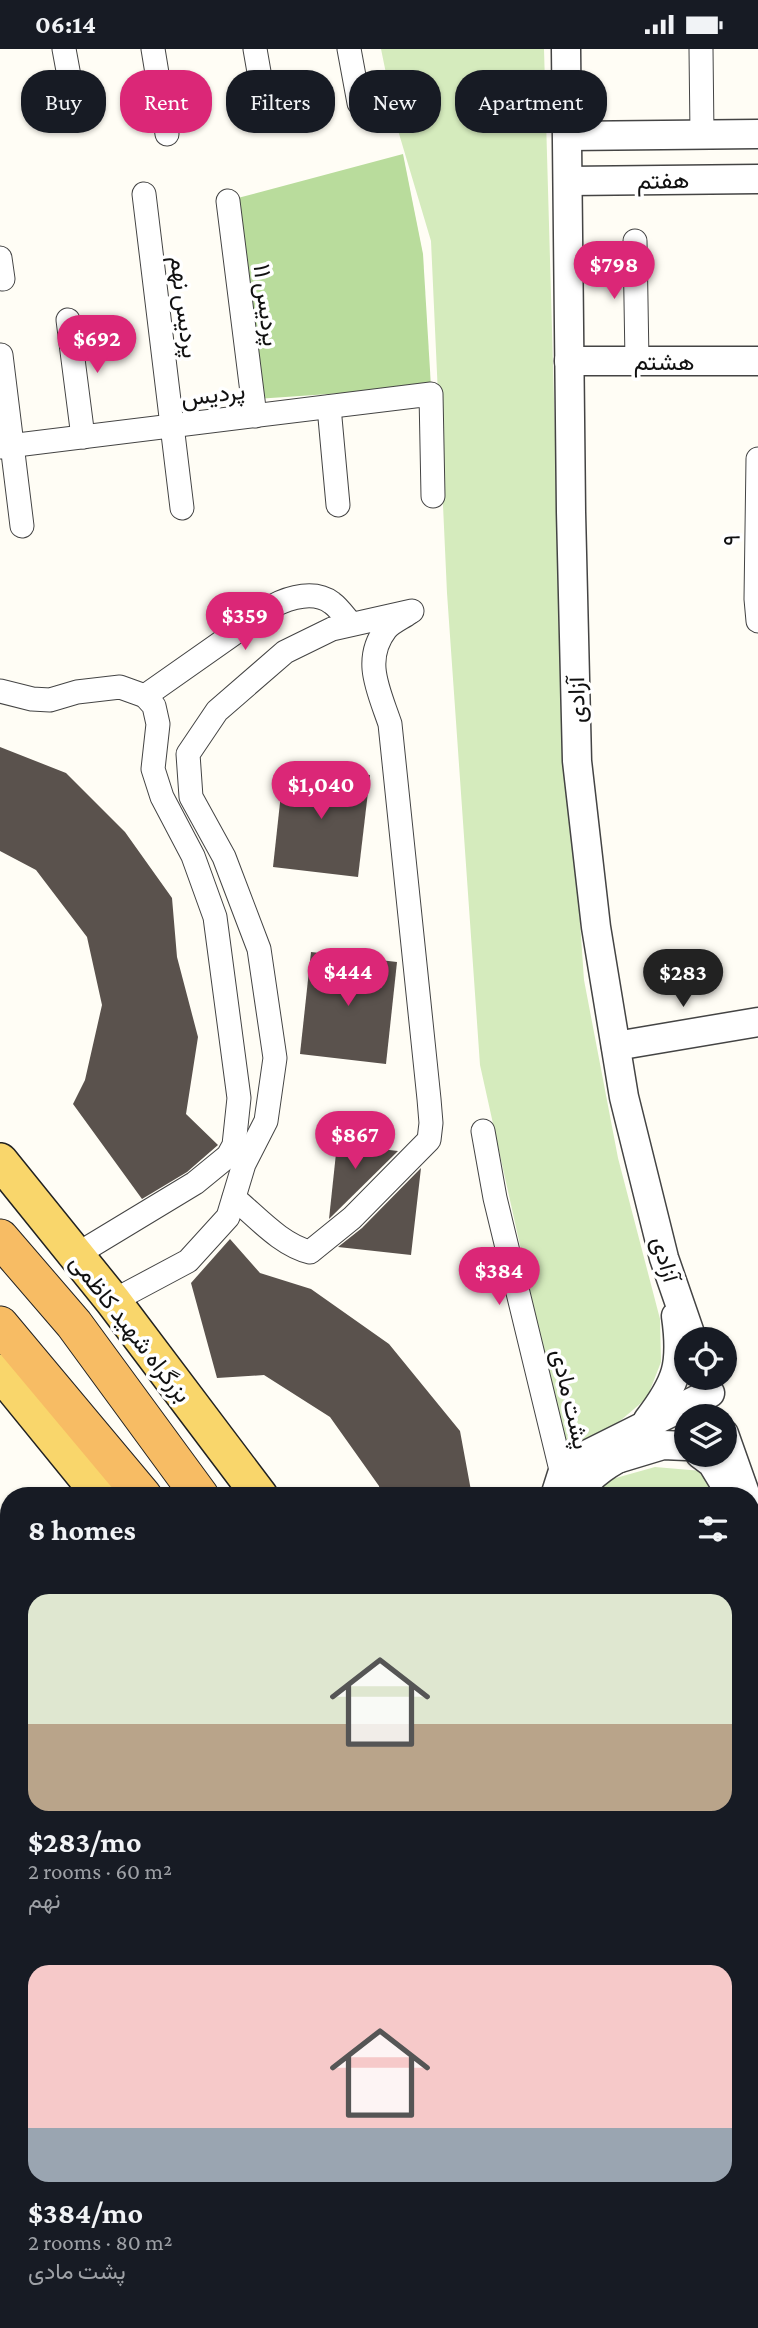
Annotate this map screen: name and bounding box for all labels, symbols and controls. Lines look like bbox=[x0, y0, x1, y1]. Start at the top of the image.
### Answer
text: 06:14 bbox=[35, 10, 96, 39]
chip: Buy bbox=[21, 70, 106, 133]
chip: Rent bbox=[120, 70, 212, 133]
chip: Filters bbox=[226, 70, 335, 133]
chip: New bbox=[349, 70, 441, 133]
chip: Apartment bbox=[455, 70, 607, 133]
street label: هفتم bbox=[637, 166, 690, 197]
pin: $798 bbox=[573, 241, 655, 301]
text: $798 bbox=[590, 251, 638, 277]
street label: پردیس نهم bbox=[162, 254, 205, 360]
street label: پردیس ۱۱ bbox=[246, 262, 285, 348]
pin: $692 bbox=[56, 315, 138, 375]
text: $692 bbox=[73, 325, 121, 351]
street label: هشتم bbox=[634, 348, 694, 378]
street label: پردیس bbox=[179, 377, 247, 414]
street label: ۹ bbox=[717, 534, 745, 546]
pin: $359 bbox=[204, 593, 286, 652]
text: $359 bbox=[222, 602, 268, 628]
street label: آزادی bbox=[562, 674, 592, 723]
pin: $1,040 bbox=[264, 761, 378, 821]
text: $1,040 bbox=[288, 771, 354, 797]
pin: $444 bbox=[307, 949, 389, 1008]
pin: $283 bbox=[642, 949, 724, 1009]
text: $444 bbox=[324, 958, 372, 984]
text: $283 bbox=[659, 959, 707, 985]
pin: $867 bbox=[314, 1111, 396, 1171]
text: $867 bbox=[331, 1121, 379, 1147]
street label: آزادی bbox=[645, 1233, 686, 1288]
pin: $384 bbox=[458, 1247, 540, 1307]
street label: بزرگراه شهید کاظمی bbox=[63, 1249, 197, 1409]
text: $384 bbox=[475, 1257, 523, 1283]
map controls bbox=[674, 1327, 737, 1467]
button: locate bbox=[674, 1327, 737, 1390]
street label: پشت مادی bbox=[543, 1346, 596, 1452]
button: layers bbox=[674, 1404, 737, 1467]
icon: filters bbox=[694, 1510, 732, 1548]
text: 8 homes bbox=[28, 1513, 136, 1546]
icon: home bbox=[317, 1639, 443, 1765]
text: $283/mo bbox=[28, 1825, 142, 1858]
text: 2 rooms · 60 m² bbox=[28, 1858, 172, 1884]
text: نهم bbox=[28, 1887, 61, 1913]
icon: home bbox=[317, 2010, 443, 2136]
text: $384/mo bbox=[28, 2196, 143, 2229]
text: 2 rooms · 80 m² bbox=[28, 2229, 173, 2255]
text: پشت مادی bbox=[28, 2258, 126, 2284]

